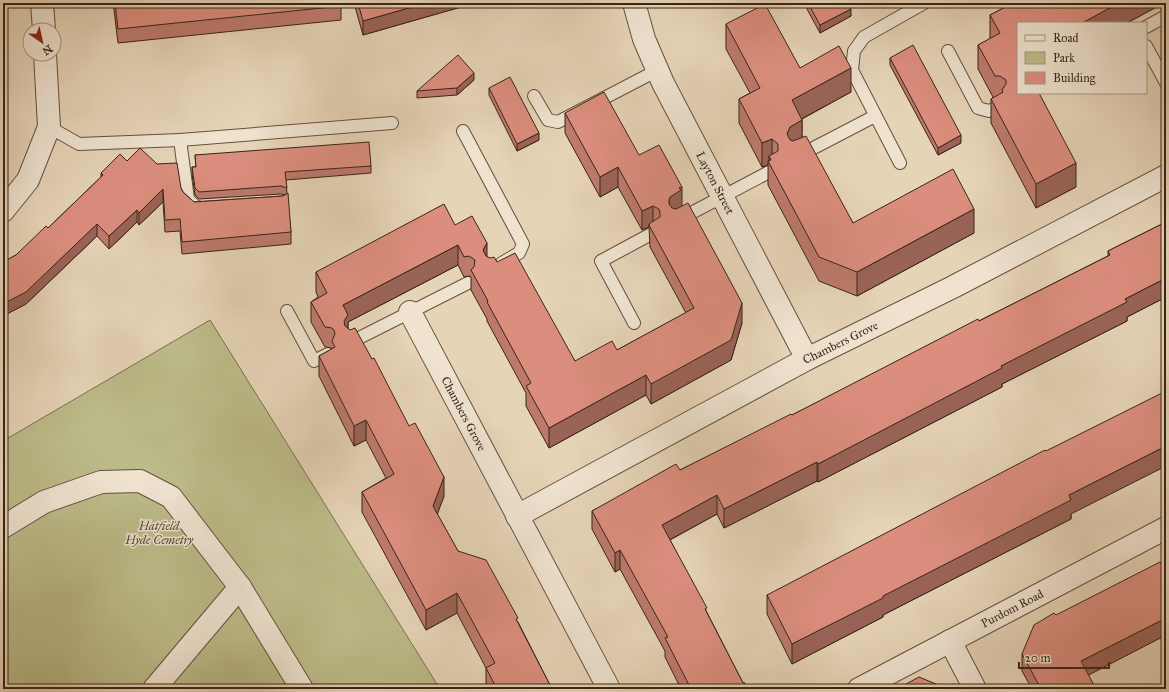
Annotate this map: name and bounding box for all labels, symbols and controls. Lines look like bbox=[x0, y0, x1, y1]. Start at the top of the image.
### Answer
north arrow bbox=[22, 22, 62, 62]
legend bbox=[1017, 22, 1147, 94]
text: Road bbox=[1053, 31, 1079, 45]
text: N bbox=[39, 42, 55, 58]
text: Park bbox=[1053, 51, 1075, 65]
text: Building bbox=[1053, 71, 1096, 86]
street label: Layton Street bbox=[693, 149, 738, 217]
street label: Chambers Grove bbox=[800, 318, 880, 367]
street label: Chambers Grove bbox=[438, 374, 489, 453]
park label: Hatfield Hyde Cemetry bbox=[124, 519, 193, 547]
street label: Purdom Road bbox=[979, 587, 1046, 631]
scale bar bbox=[1019, 644, 1109, 670]
text: 20 m bbox=[1025, 651, 1051, 665]

